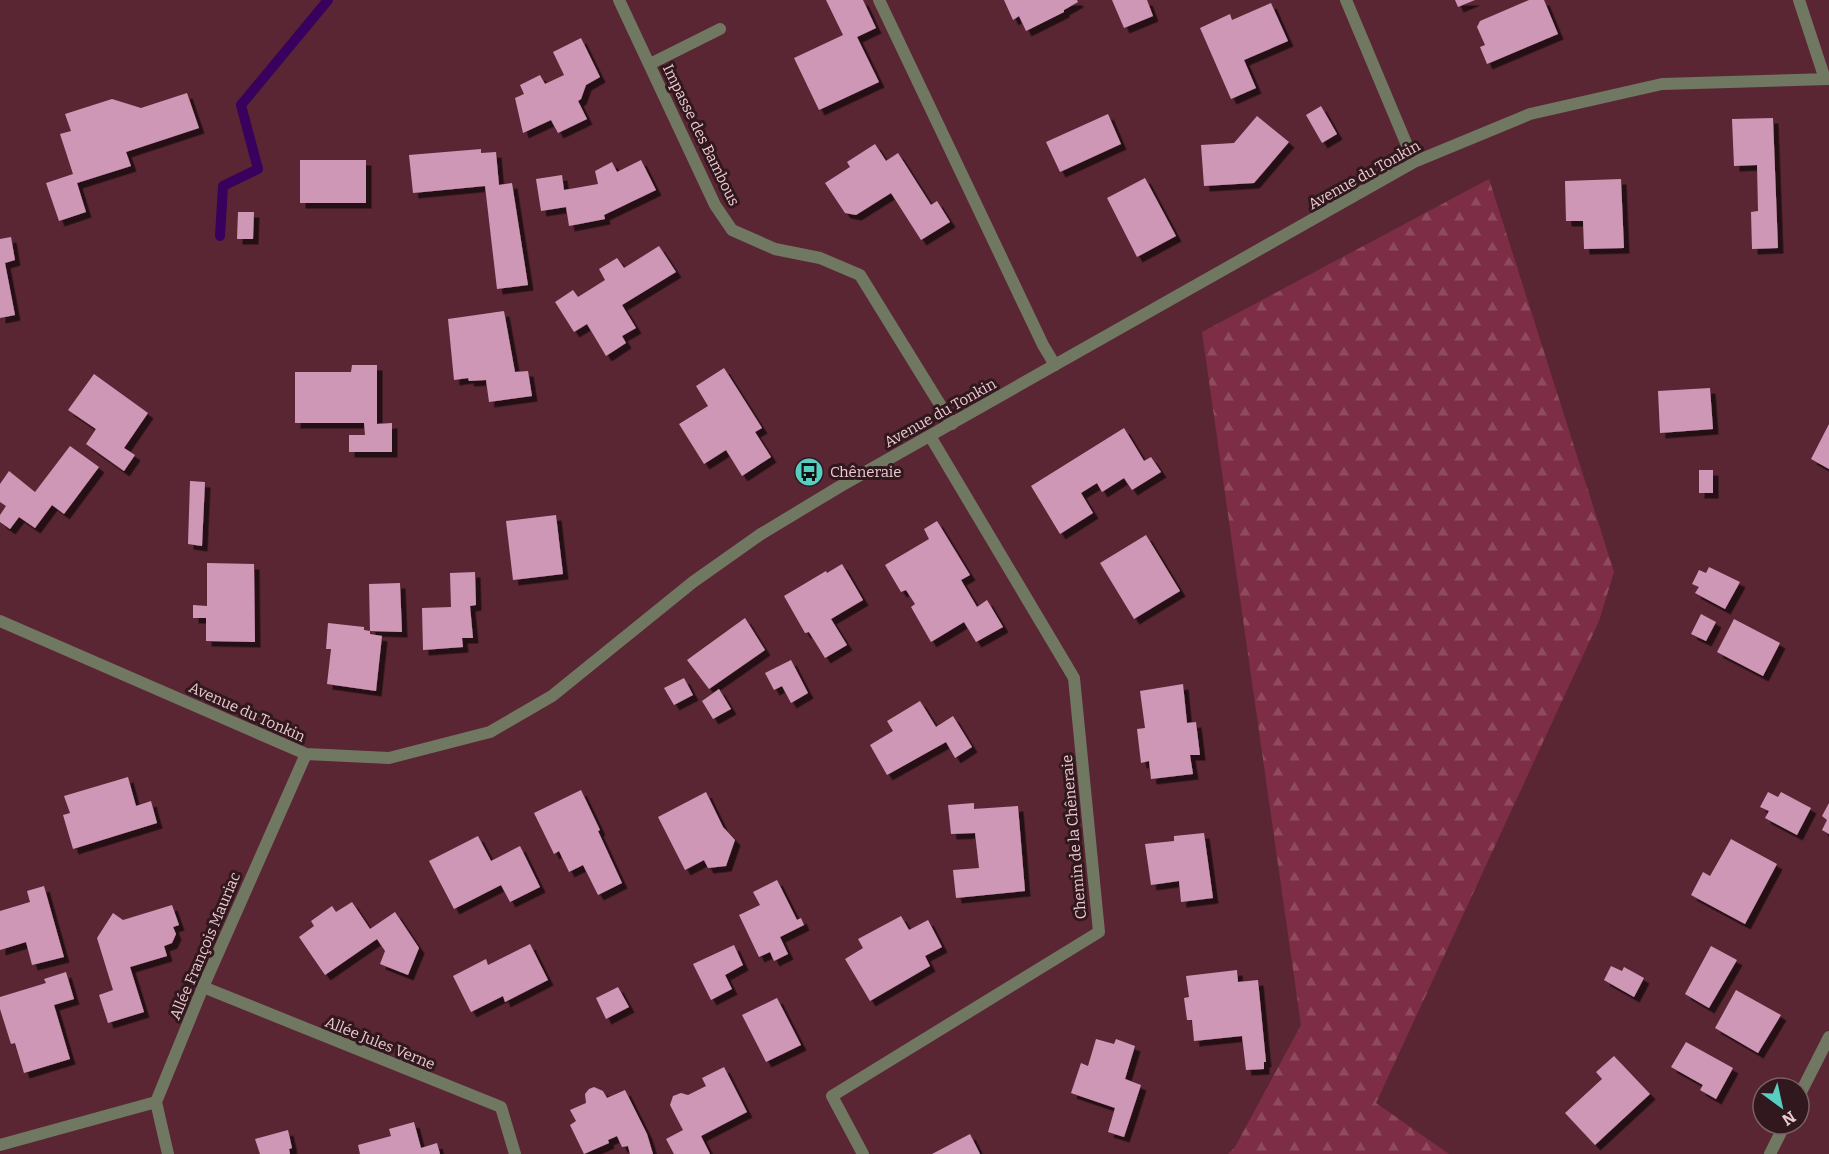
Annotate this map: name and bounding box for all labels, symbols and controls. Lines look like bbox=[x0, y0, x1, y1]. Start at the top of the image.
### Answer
street label: Impasse des Bambous bbox=[659, 61, 743, 209]
street label: Avenue du Tonkin bbox=[1305, 137, 1424, 213]
street label: Avenue du Tonkin bbox=[881, 375, 1000, 451]
bus stop icon: Chêneraie bbox=[793, 456, 825, 488]
place label: Chêneraie bbox=[830, 463, 902, 481]
street label: Avenue du Tonkin bbox=[186, 678, 308, 746]
street label: Chemin de la Chêneraie bbox=[1058, 754, 1090, 920]
street label: Allée François Mauriac bbox=[166, 869, 244, 1022]
street label: Allée Jules Verne bbox=[322, 1013, 438, 1073]
north arrow bbox=[1751, 1076, 1811, 1136]
text: N bbox=[1779, 1107, 1799, 1129]

